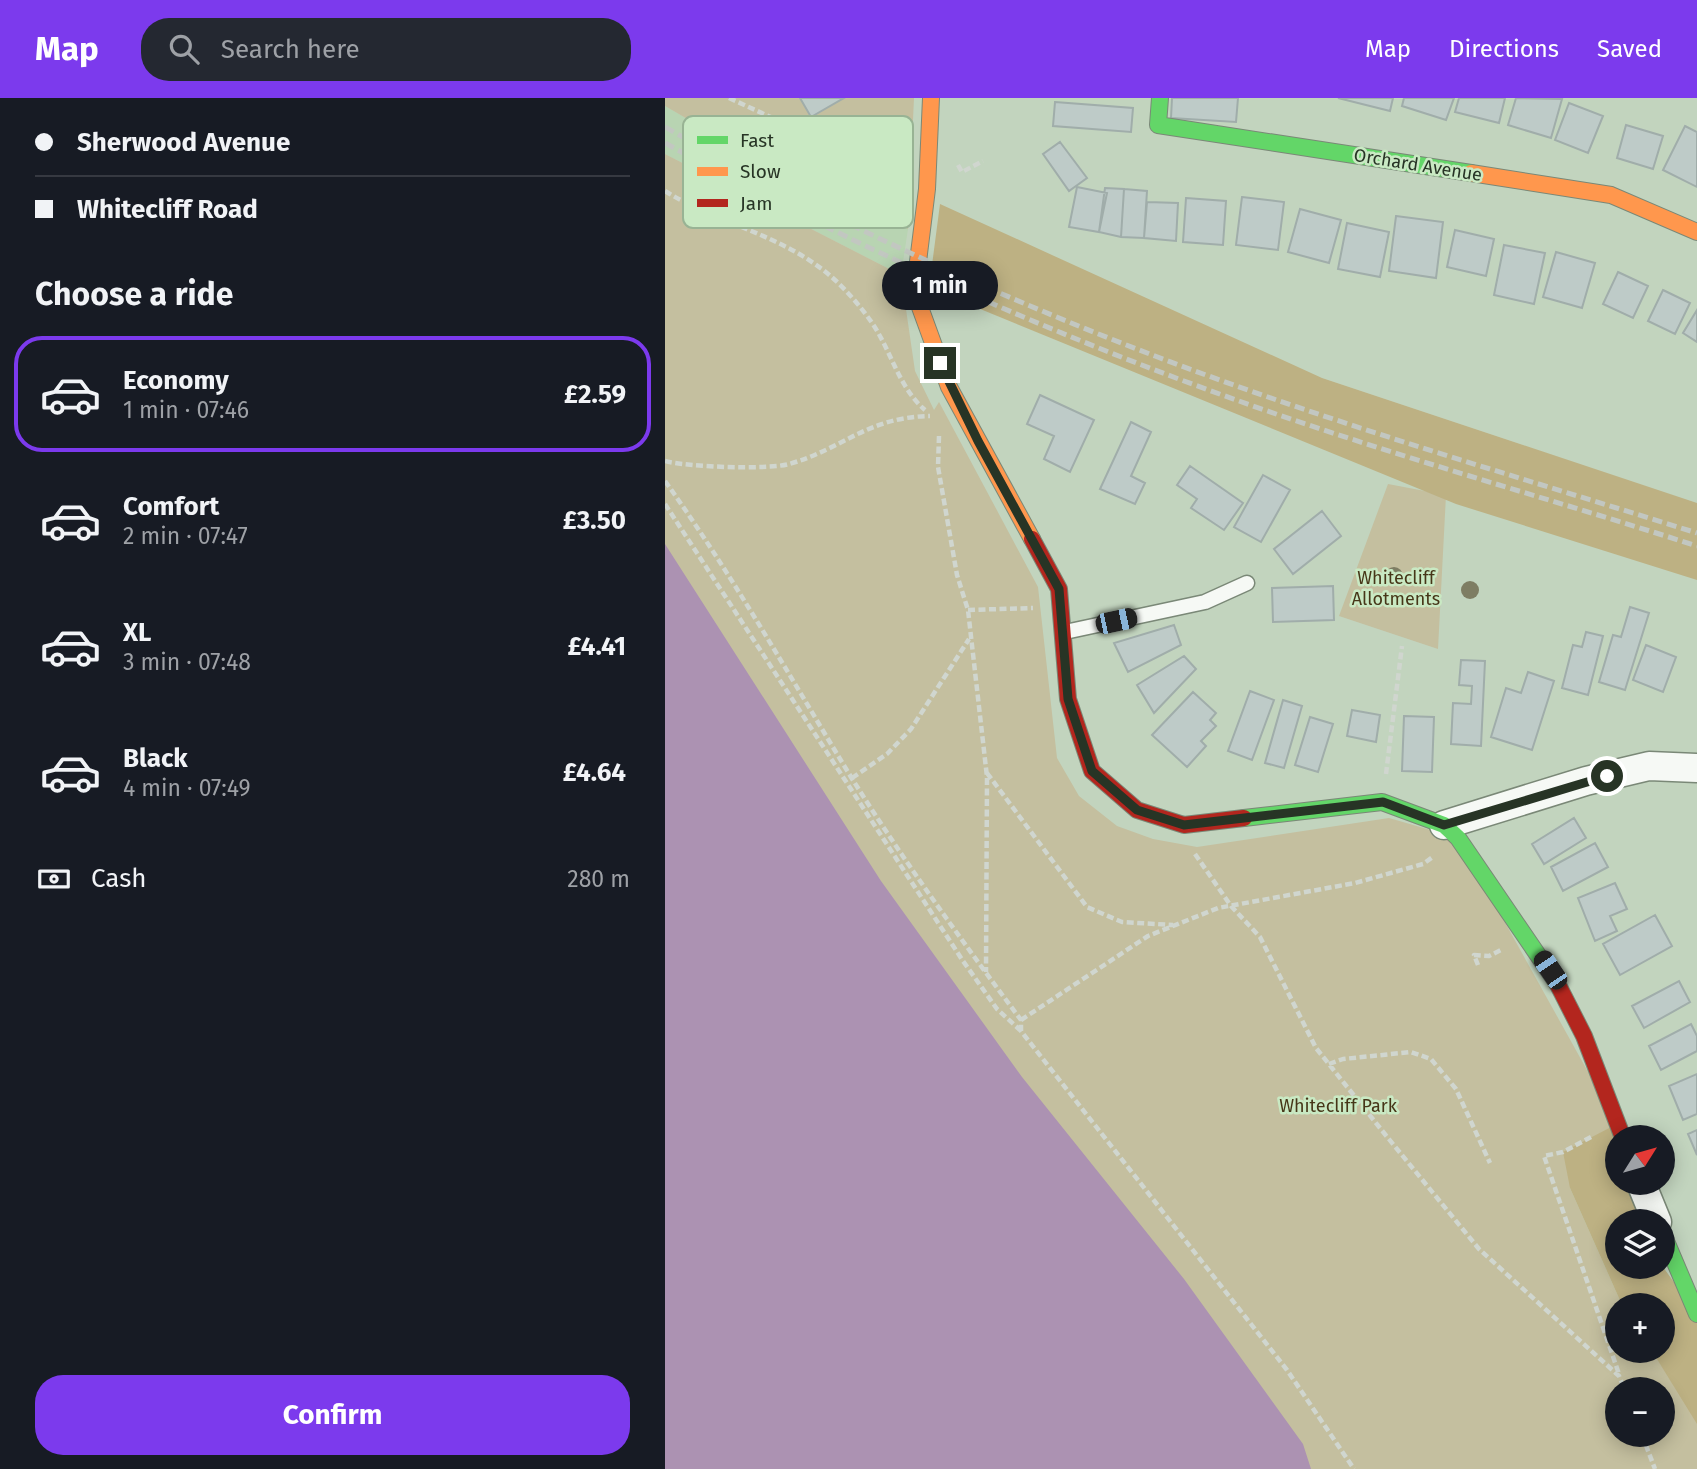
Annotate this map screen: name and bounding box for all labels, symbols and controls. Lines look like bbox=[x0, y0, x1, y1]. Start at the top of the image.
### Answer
search box bbox=[141, 18, 631, 81]
text: Map bbox=[35, 29, 99, 69]
icon: search bbox=[165, 30, 203, 68]
text: Search here bbox=[221, 34, 360, 65]
text: Map bbox=[1365, 35, 1411, 63]
text: Directions bbox=[1449, 35, 1559, 63]
text: Saved bbox=[1597, 35, 1662, 63]
legend bbox=[683, 116, 913, 228]
text: Sherwood Avenue bbox=[77, 127, 290, 158]
text: Fast bbox=[740, 129, 774, 152]
street label: Orchard Avenue bbox=[1352, 144, 1484, 186]
text: Slow bbox=[740, 160, 781, 183]
text: Jam bbox=[740, 192, 772, 215]
text: Whitecliff Road bbox=[77, 194, 258, 225]
callout: 1 min bbox=[882, 261, 998, 310]
text: 1 min bbox=[912, 271, 968, 299]
text: Choose a ride bbox=[35, 275, 233, 313]
route end bbox=[924, 347, 956, 379]
icon: car bbox=[39, 363, 102, 426]
text: Economy bbox=[123, 365, 229, 396]
text: £2.59 bbox=[564, 379, 626, 410]
text: 1 min · 07:46 bbox=[123, 396, 249, 424]
icon: car bbox=[39, 489, 102, 552]
text: Comfort bbox=[123, 491, 219, 522]
text: £3.50 bbox=[563, 505, 626, 536]
text: 2 min · 07:47 bbox=[123, 522, 248, 550]
park label: Whitecliff Allotments bbox=[1352, 567, 1440, 610]
car bbox=[1094, 606, 1139, 636]
icon: car bbox=[39, 615, 102, 678]
text: XL bbox=[123, 617, 151, 648]
text: £4.41 bbox=[568, 631, 626, 662]
text: 3 min · 07:48 bbox=[123, 648, 251, 676]
icon: car bbox=[39, 741, 102, 804]
text: Black bbox=[123, 743, 188, 774]
text: £4.64 bbox=[563, 757, 626, 788]
route start bbox=[1591, 760, 1623, 792]
text: 4 min · 07:49 bbox=[123, 774, 251, 802]
icon: cash bbox=[35, 860, 73, 898]
text: Cash bbox=[91, 863, 147, 894]
text: 280 m bbox=[567, 865, 630, 893]
car bbox=[1530, 947, 1571, 993]
park label: Whitecliff Park bbox=[1279, 1095, 1398, 1117]
north arrow bbox=[1605, 1125, 1675, 1195]
map controls bbox=[1605, 1125, 1675, 1447]
button: layers bbox=[1605, 1209, 1675, 1279]
button: + bbox=[1605, 1293, 1675, 1363]
button: Confirm bbox=[35, 1375, 630, 1455]
button: − bbox=[1605, 1377, 1675, 1447]

